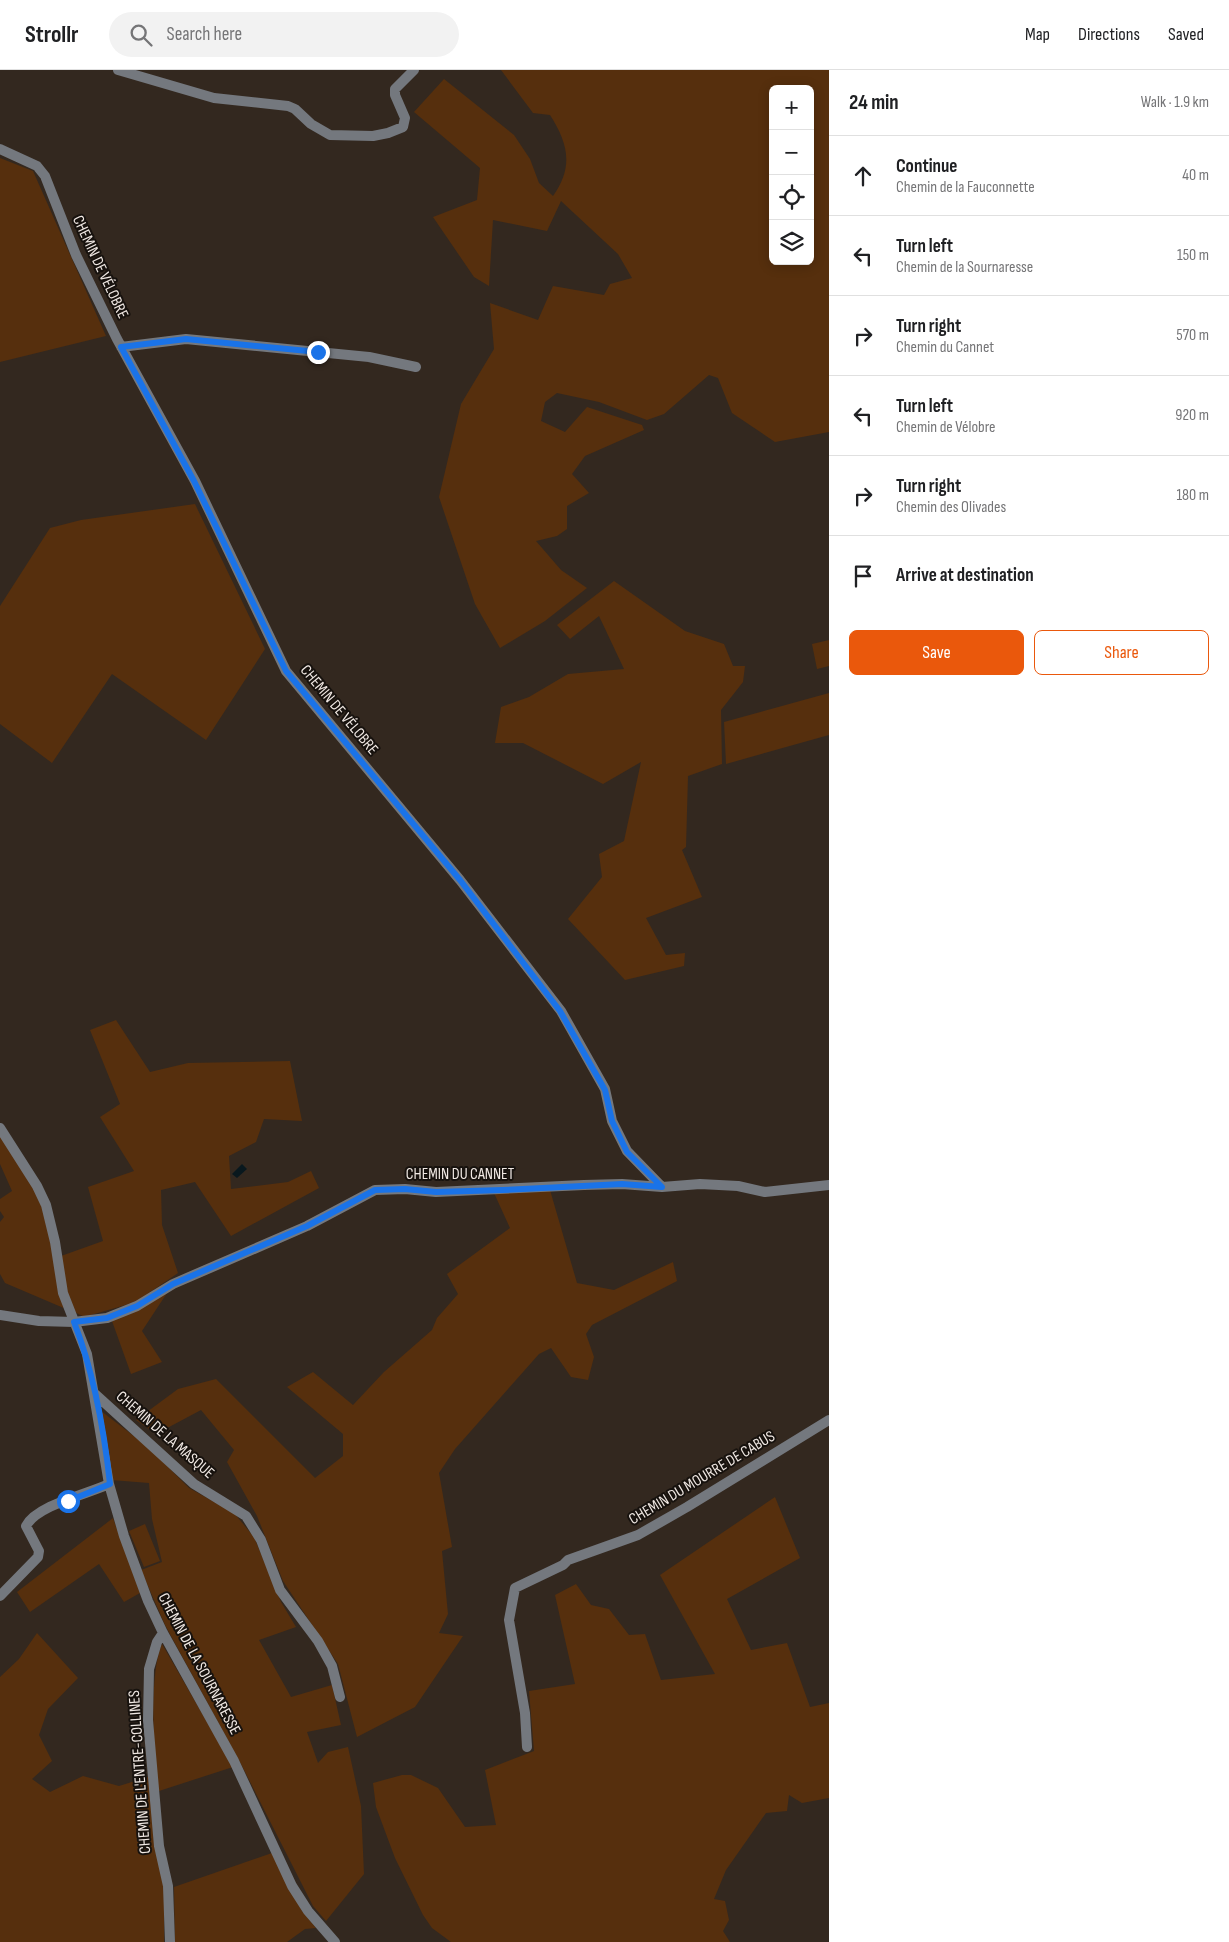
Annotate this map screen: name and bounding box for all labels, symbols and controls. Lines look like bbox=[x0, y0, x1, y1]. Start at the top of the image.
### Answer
search box bbox=[109, 12, 459, 57]
text: Strollr bbox=[25, 20, 79, 49]
icon: search bbox=[127, 21, 155, 49]
text: Search here bbox=[167, 23, 242, 46]
text: Map bbox=[1025, 24, 1050, 45]
text: Directions bbox=[1078, 24, 1140, 45]
text: Saved bbox=[1168, 24, 1204, 45]
map controls bbox=[769, 85, 814, 265]
button: + bbox=[769, 85, 814, 130]
text: 24 min bbox=[849, 90, 899, 115]
text: Walk · 1.9 km bbox=[1141, 93, 1209, 112]
button: − bbox=[769, 130, 814, 175]
text: Continue bbox=[896, 155, 957, 178]
icon: ahead bbox=[849, 162, 877, 190]
text: 40 m bbox=[1182, 166, 1209, 185]
button: locate bbox=[769, 175, 814, 220]
text: Chemin de la Fauconnette bbox=[896, 178, 1035, 197]
street label: CHEMIN DE VÉLOBRE bbox=[68, 213, 132, 321]
button: layers bbox=[769, 220, 814, 265]
text: Turn left bbox=[896, 235, 953, 258]
icon: left bbox=[849, 242, 877, 270]
text: 150 m bbox=[1177, 246, 1209, 265]
text: Chemin de la Sournaresse bbox=[896, 258, 1033, 277]
text: Turn right bbox=[896, 315, 961, 338]
icon: right bbox=[849, 322, 877, 350]
text: 570 m bbox=[1176, 326, 1209, 345]
text: Chemin du Cannet bbox=[896, 338, 994, 357]
route end bbox=[307, 341, 330, 364]
text: Turn left bbox=[896, 395, 953, 418]
icon: left bbox=[849, 402, 877, 430]
text: 920 m bbox=[1175, 406, 1209, 425]
text: Chemin de Vélobre bbox=[896, 418, 996, 437]
text: Turn right bbox=[896, 475, 961, 498]
icon: right bbox=[849, 482, 877, 510]
text: 180 m bbox=[1176, 486, 1209, 505]
text: Chemin des Olivades bbox=[896, 498, 1006, 517]
icon: arrive bbox=[849, 562, 877, 590]
text: Arrive at destination bbox=[896, 564, 1034, 587]
button: Save bbox=[849, 630, 1024, 675]
button: Share bbox=[1034, 630, 1209, 675]
street label: CHEMIN DE VÉLOBRE bbox=[296, 661, 382, 759]
street label: CHEMIN DU CANNET bbox=[406, 1165, 515, 1184]
street label: CHEMIN DE LA MASQUE bbox=[112, 1387, 218, 1483]
street label: CHEMIN DU MOURRE DE CABUS bbox=[626, 1427, 779, 1529]
route start bbox=[57, 1490, 80, 1513]
street label: CHEMIN DE LA SOURNARESSE bbox=[154, 1590, 244, 1738]
street label: CHEMIN DE L'ENTRE-COLLINES bbox=[125, 1689, 155, 1854]

